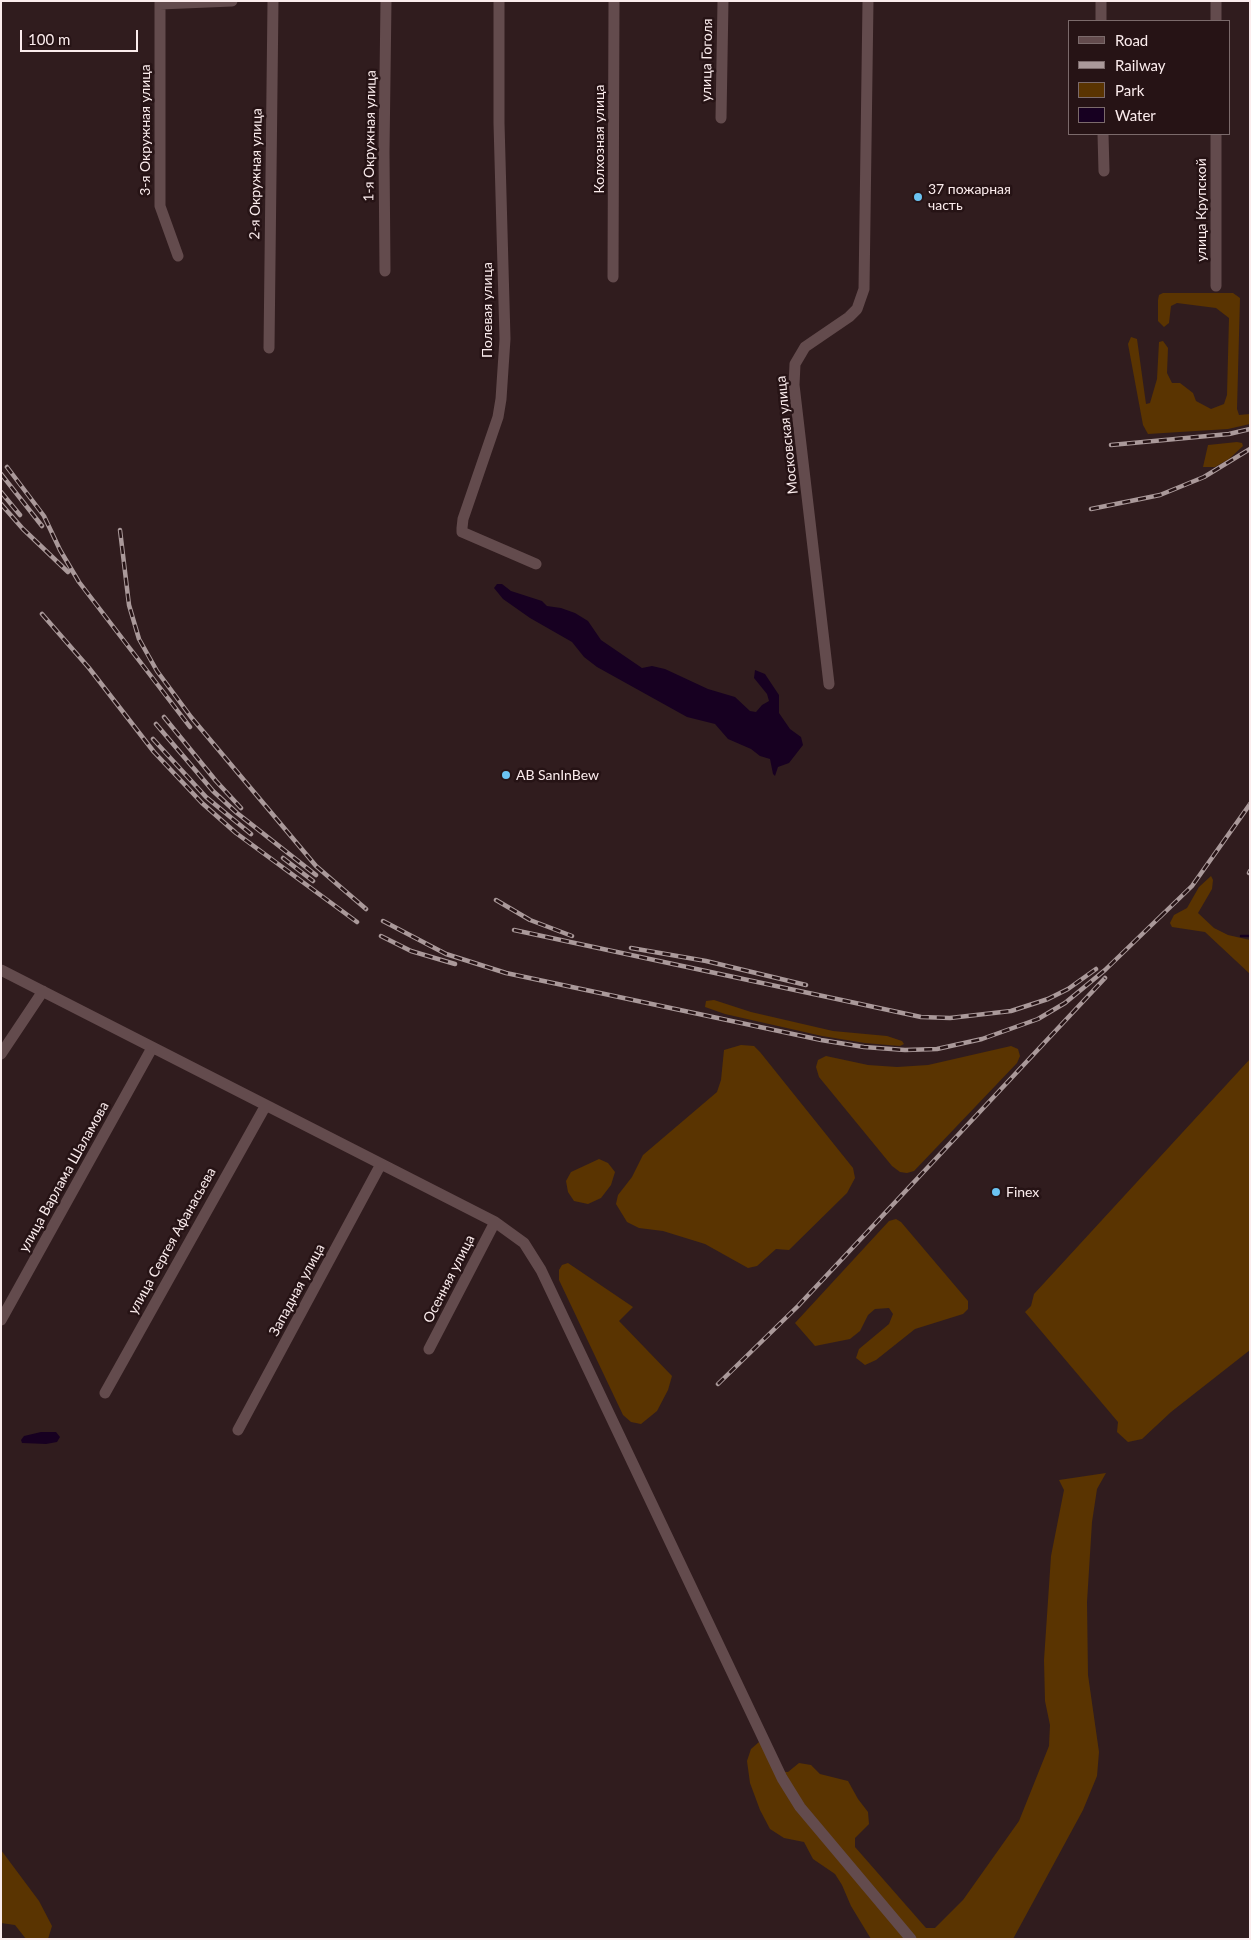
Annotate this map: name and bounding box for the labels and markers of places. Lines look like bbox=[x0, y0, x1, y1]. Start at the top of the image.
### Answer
place label: 37 пожарная часть bbox=[928, 181, 1011, 213]
marker: 37 пожарная часть bbox=[912, 191, 924, 203]
place label: AB SanInBew bbox=[516, 767, 599, 783]
marker: AB SanInBew bbox=[500, 769, 512, 781]
place label: Finex bbox=[1006, 1184, 1039, 1200]
marker: Finex bbox=[990, 1186, 1002, 1198]

